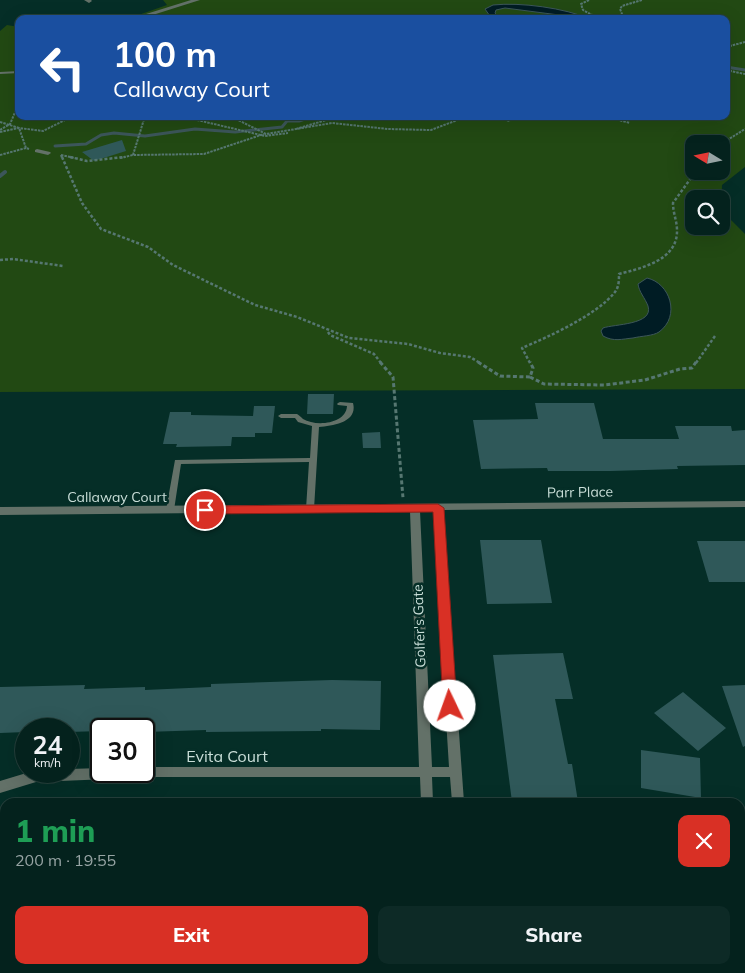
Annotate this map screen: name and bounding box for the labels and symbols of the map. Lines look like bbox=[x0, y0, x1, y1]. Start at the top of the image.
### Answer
north arrow bbox=[685, 135, 730, 180]
street label: Parr Place bbox=[547, 482, 613, 502]
street label: Callaway Court bbox=[67, 488, 167, 506]
pin bbox=[184, 489, 226, 531]
street label: Golfer's Gate bbox=[409, 584, 429, 668]
position arrow bbox=[423, 679, 475, 731]
speed limit sign: 30 bbox=[90, 718, 155, 783]
street label: Evita Court bbox=[186, 746, 268, 766]

